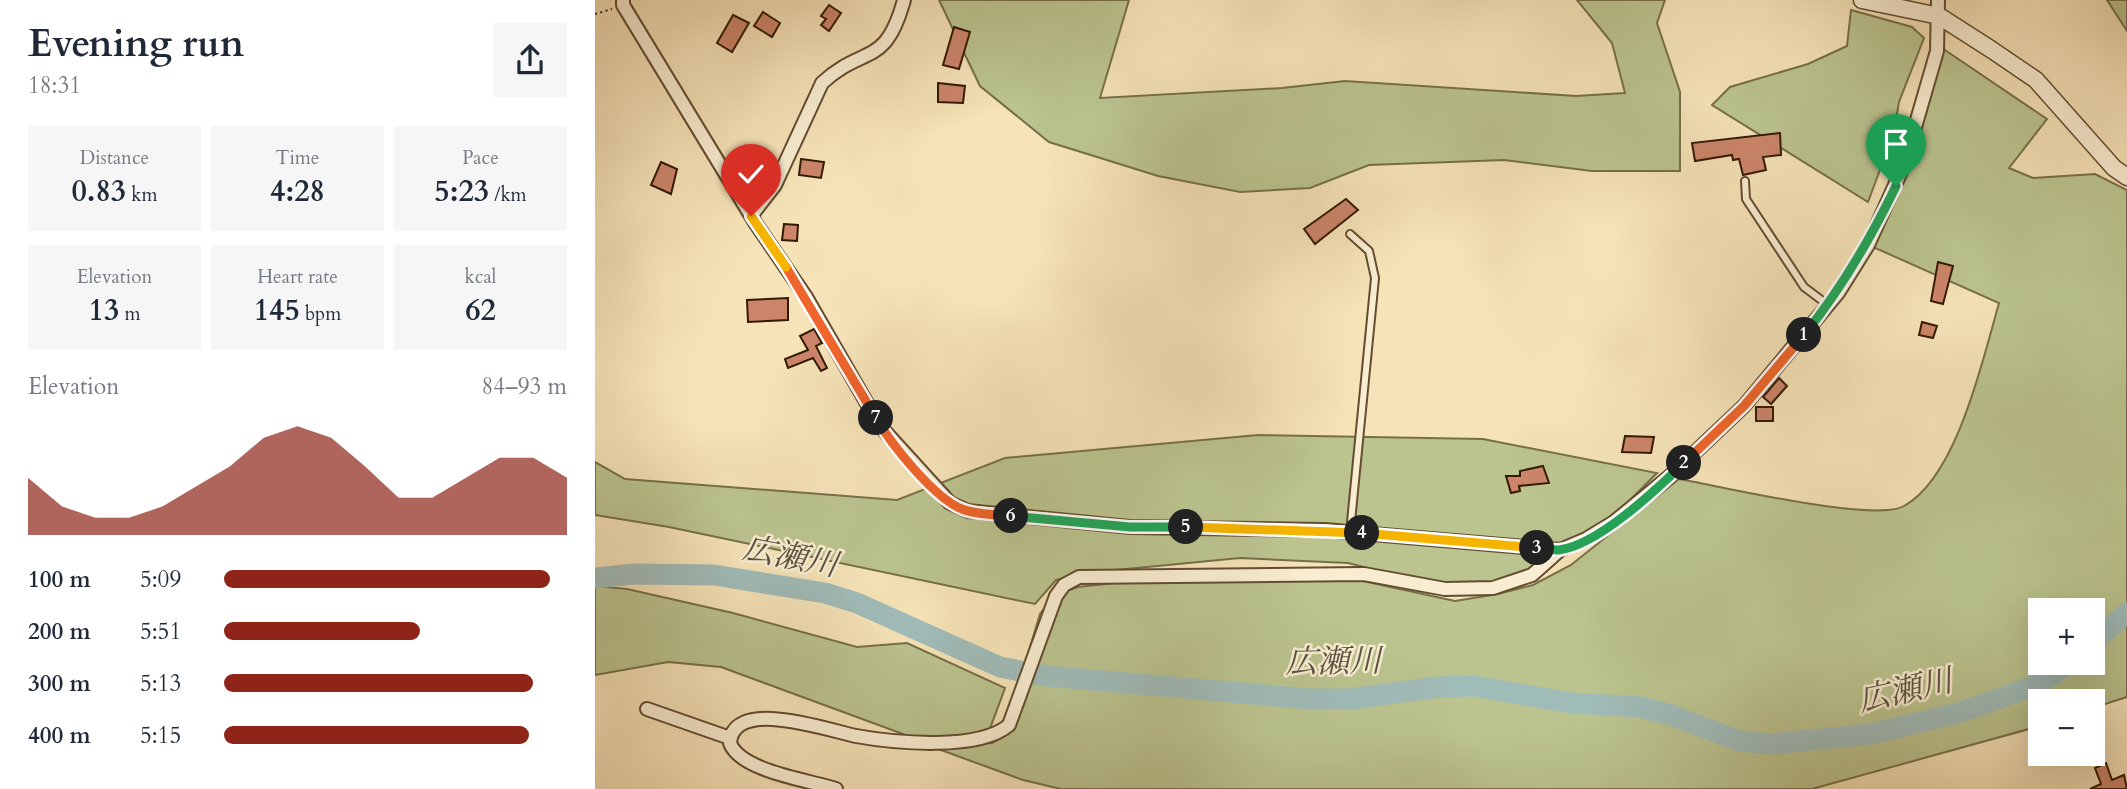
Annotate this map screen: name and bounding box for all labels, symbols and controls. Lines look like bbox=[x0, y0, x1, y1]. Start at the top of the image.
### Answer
text: Evening run bbox=[28, 18, 244, 70]
button: share bbox=[493, 23, 567, 97]
text: 18:31 bbox=[28, 70, 81, 101]
pin bbox=[1866, 114, 1926, 186]
icon: arrive bbox=[1877, 125, 1915, 163]
pin bbox=[721, 144, 781, 216]
text: Distance bbox=[80, 145, 149, 171]
text: Time bbox=[276, 145, 319, 171]
text: Pace bbox=[462, 145, 499, 171]
icon: check bbox=[732, 155, 770, 193]
text: 0.83 bbox=[71, 171, 126, 212]
text: 4:28 bbox=[270, 171, 325, 212]
text: 5:23 bbox=[434, 171, 489, 212]
text: km bbox=[126, 182, 158, 208]
text: /km bbox=[489, 182, 527, 208]
text: Elevation bbox=[77, 264, 152, 290]
text: Heart rate bbox=[257, 264, 338, 290]
text: kcal bbox=[465, 264, 496, 290]
text: 13 bbox=[89, 290, 119, 331]
text: 145 bbox=[254, 290, 300, 331]
text: 62 bbox=[465, 290, 496, 331]
text: m bbox=[119, 301, 140, 327]
text: bpm bbox=[300, 301, 341, 327]
pin: 1 bbox=[1787, 318, 1821, 352]
text: 1 bbox=[1799, 321, 1808, 347]
text: Elevation bbox=[28, 371, 119, 402]
text: 84–93 m bbox=[482, 371, 567, 402]
pin: 7 bbox=[859, 400, 893, 436]
text: 7 bbox=[871, 404, 880, 430]
pin: 2 bbox=[1667, 446, 1701, 480]
text: 2 bbox=[1679, 449, 1688, 475]
pin: 6 bbox=[993, 498, 1029, 534]
text: 6 bbox=[1006, 502, 1015, 528]
pin: 5 bbox=[1169, 510, 1203, 544]
text: 5 bbox=[1181, 513, 1190, 539]
pin: 4 bbox=[1345, 516, 1379, 550]
text: 4 bbox=[1357, 519, 1366, 545]
water label: 広瀬川 bbox=[739, 526, 844, 588]
pin: 3 bbox=[1520, 530, 1555, 566]
text: 3 bbox=[1532, 534, 1541, 560]
text: 100 m bbox=[28, 564, 91, 595]
text: 5:09 bbox=[140, 564, 181, 595]
map controls bbox=[2028, 598, 2105, 766]
button: + bbox=[2028, 598, 2105, 675]
text: 200 m bbox=[28, 616, 91, 647]
text: 5:51 bbox=[140, 616, 181, 647]
water label: 広瀬川 bbox=[1285, 639, 1384, 685]
water label: 広瀬川 bbox=[1853, 658, 1960, 723]
text: 300 m bbox=[28, 668, 91, 699]
text: 5:13 bbox=[140, 668, 181, 699]
button: − bbox=[2028, 689, 2105, 766]
text: 400 m bbox=[28, 720, 91, 751]
text: 5:15 bbox=[140, 720, 181, 751]

